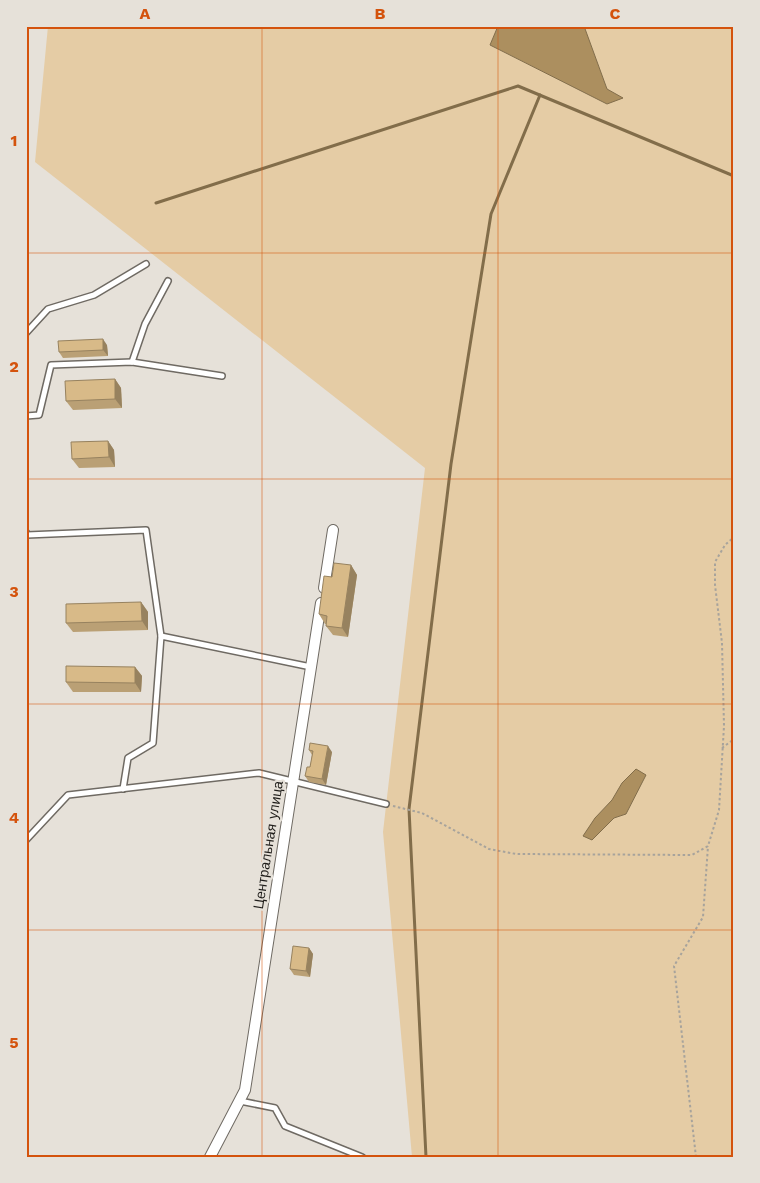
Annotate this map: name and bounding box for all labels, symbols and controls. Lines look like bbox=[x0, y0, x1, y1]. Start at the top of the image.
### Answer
text: A bbox=[140, 4, 151, 23]
text: B bbox=[375, 4, 386, 23]
text: C bbox=[610, 4, 621, 23]
text: 1 bbox=[11, 131, 17, 150]
text: 2 bbox=[9, 357, 19, 376]
text: 3 bbox=[9, 582, 19, 601]
street label: Центральная улица bbox=[250, 779, 286, 910]
text: 4 bbox=[9, 808, 19, 827]
text: 5 bbox=[9, 1033, 19, 1052]

